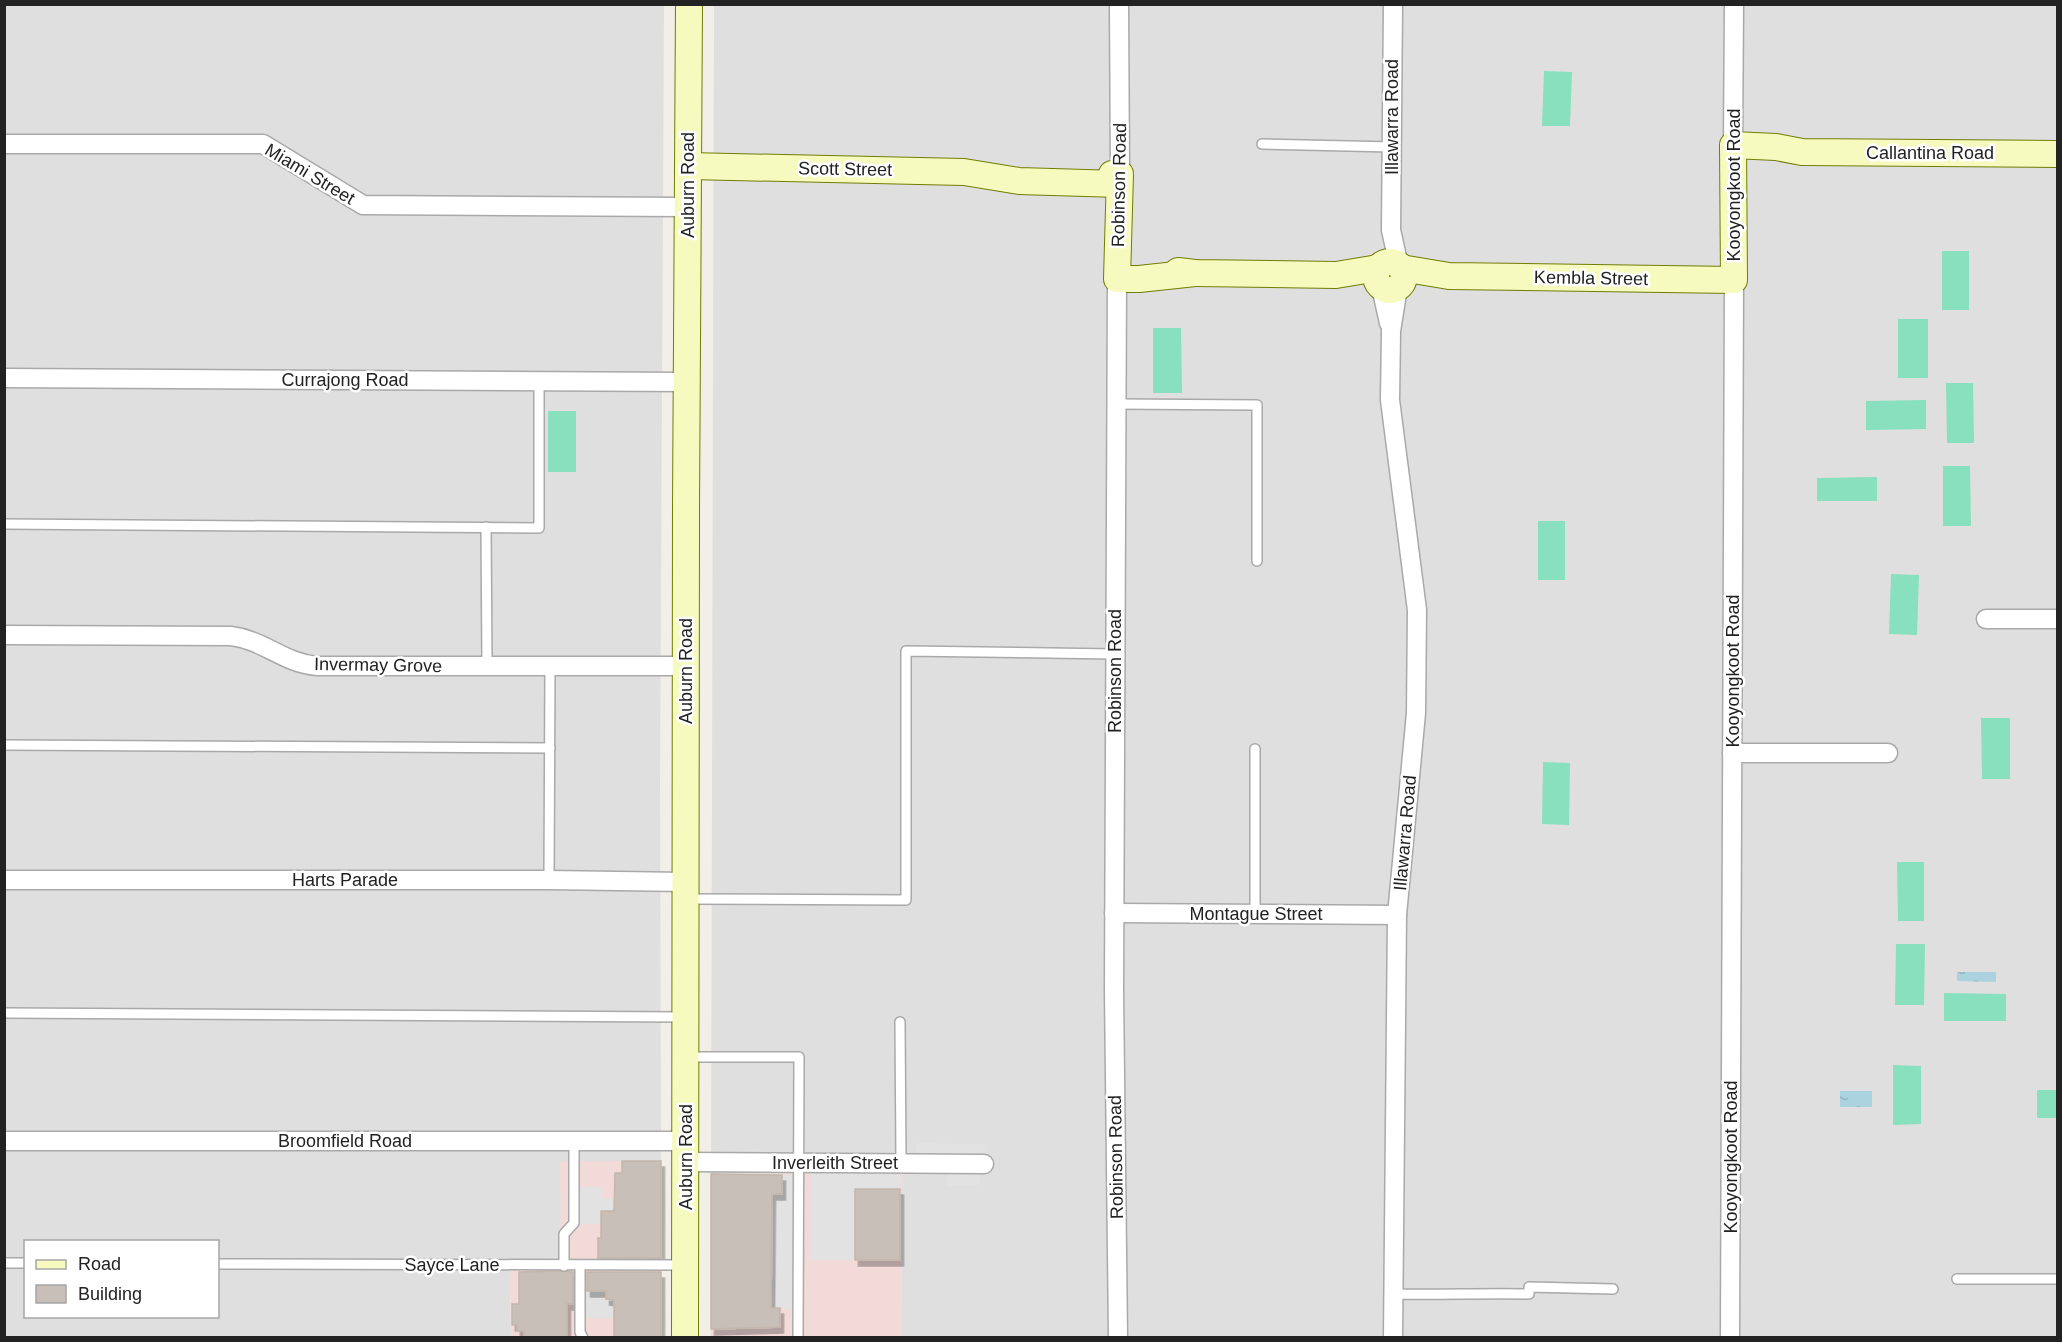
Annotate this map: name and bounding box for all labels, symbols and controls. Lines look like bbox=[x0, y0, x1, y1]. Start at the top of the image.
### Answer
street label: Illawarra Road bbox=[1382, 59, 1402, 175]
street label: Kooyongkoot Road bbox=[1724, 108, 1744, 262]
street label: Robinson Road bbox=[1108, 123, 1130, 247]
street label: Auburn Road bbox=[678, 132, 698, 238]
street label: Miami Street bbox=[262, 139, 358, 209]
street label: Callantina Road bbox=[1866, 143, 1994, 163]
street label: Scott Street bbox=[798, 158, 892, 180]
street label: Kembla Street bbox=[1534, 267, 1648, 289]
street label: Currajong Road bbox=[281, 370, 409, 390]
street label: Kooyongkoot Road bbox=[1723, 594, 1743, 748]
street label: Robinson Road bbox=[1105, 609, 1125, 733]
street label: Auburn Road bbox=[676, 618, 696, 724]
street label: Invermay Grove bbox=[314, 654, 442, 676]
street label: Illawarra Road bbox=[1390, 774, 1420, 892]
street label: Harts Parade bbox=[292, 870, 398, 890]
street label: Montague Street bbox=[1189, 904, 1323, 924]
street label: Kooyongkoot Road bbox=[1721, 1080, 1741, 1234]
street label: Robinson Road bbox=[1105, 1095, 1127, 1219]
street label: Auburn Road bbox=[676, 1104, 696, 1210]
street label: Broomfield Road bbox=[278, 1131, 412, 1151]
street label: Inverleith Street bbox=[772, 1153, 898, 1173]
legend bbox=[24, 1240, 219, 1318]
text: Road bbox=[78, 1254, 121, 1274]
street label: Sayce Lane bbox=[404, 1255, 500, 1275]
text: Building bbox=[78, 1284, 142, 1304]

